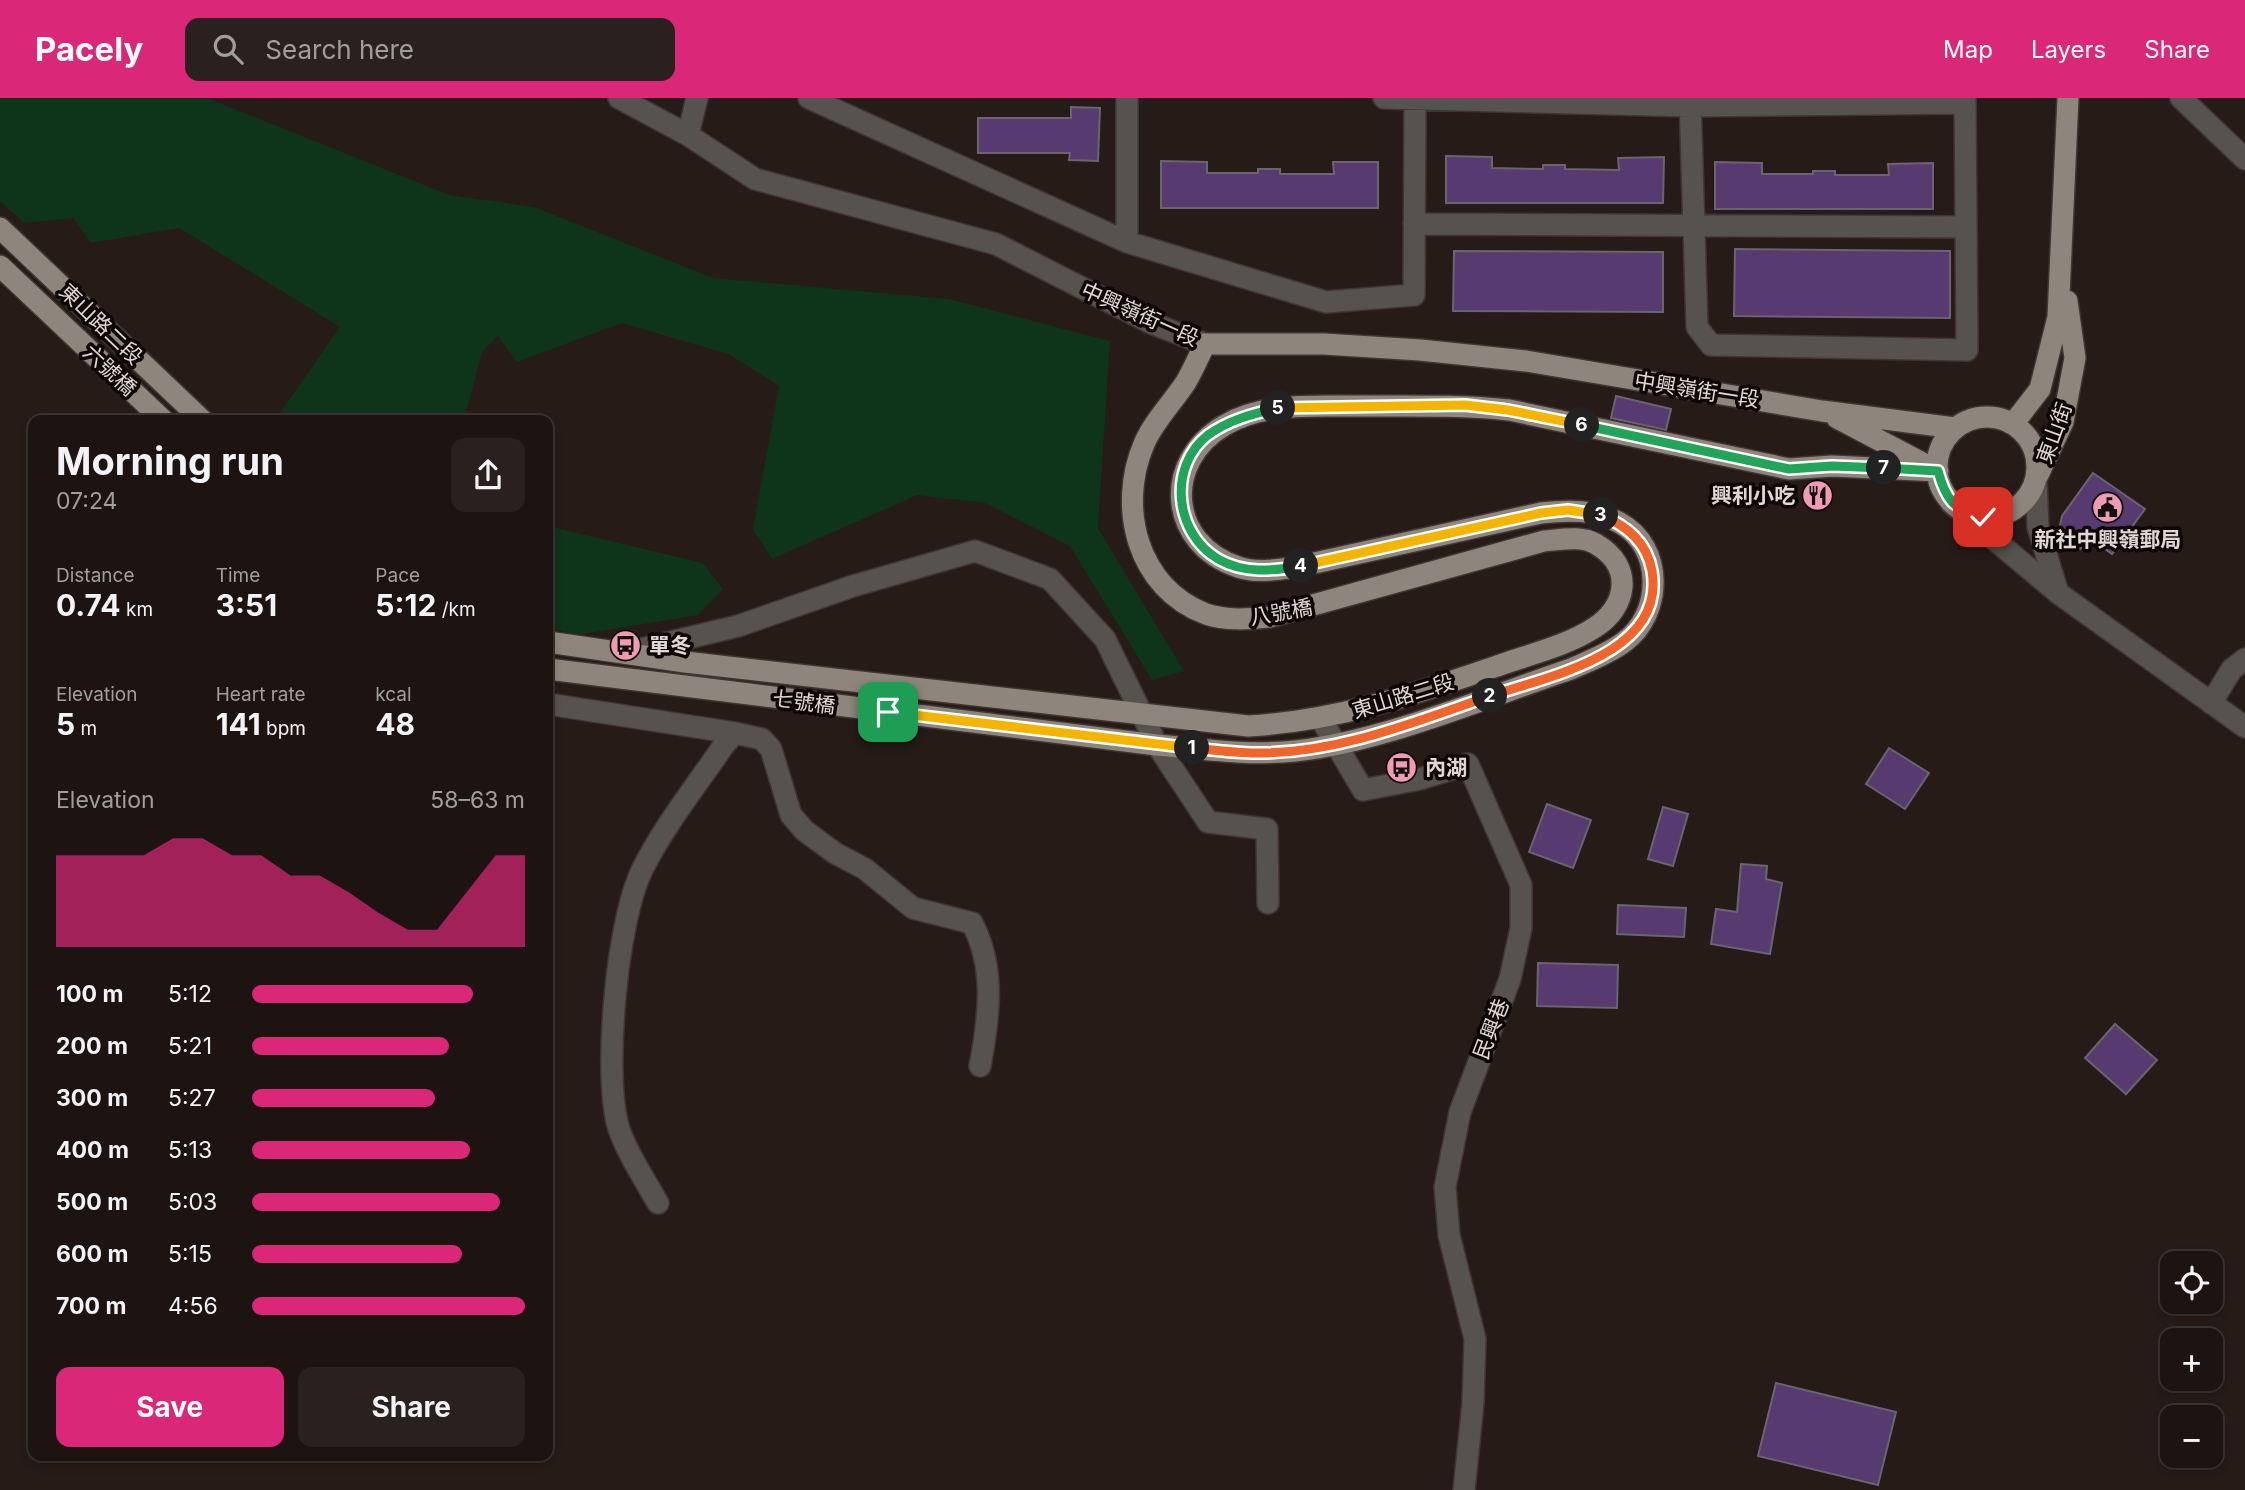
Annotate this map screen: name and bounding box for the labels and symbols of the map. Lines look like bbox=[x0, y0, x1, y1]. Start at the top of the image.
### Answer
street label: 中興嶺街一段 bbox=[1077, 277, 1203, 351]
street label: 東山路二段 bbox=[55, 279, 147, 369]
street label: 六號橋 bbox=[78, 339, 142, 401]
street label: 中興嶺街一段 bbox=[1633, 368, 1761, 412]
pin: 5 bbox=[1260, 390, 1296, 426]
street label: 東山街 bbox=[2031, 399, 2077, 467]
pin: 6 bbox=[1564, 408, 1600, 442]
pin: 7 bbox=[1867, 450, 1902, 486]
restaurant icon: 興利小吃 bbox=[1801, 478, 1835, 512]
place label: 興利小吃 bbox=[1711, 483, 1795, 508]
pin bbox=[1953, 487, 2013, 547]
public building icon: 新社中興嶺郵局 bbox=[2091, 490, 2125, 524]
pin: 3 bbox=[1584, 498, 1618, 532]
place label: 新社中興嶺郵局 bbox=[2035, 527, 2182, 552]
pin: 4 bbox=[1284, 548, 1318, 584]
street label: 八號橋 bbox=[1248, 594, 1314, 630]
bus stop icon: 單冬 bbox=[609, 628, 643, 662]
place label: 單冬 bbox=[649, 633, 691, 658]
street label: 東山路二段 bbox=[1349, 669, 1457, 723]
pin: 2 bbox=[1472, 678, 1508, 714]
pin bbox=[858, 682, 918, 742]
street label: 七號橋 bbox=[771, 686, 837, 718]
pin: 1 bbox=[1174, 730, 1210, 766]
bus stop icon: 內湖 bbox=[1385, 750, 1419, 784]
place label: 內湖 bbox=[1425, 755, 1467, 780]
street label: 民興巷 bbox=[1468, 995, 1514, 1063]

